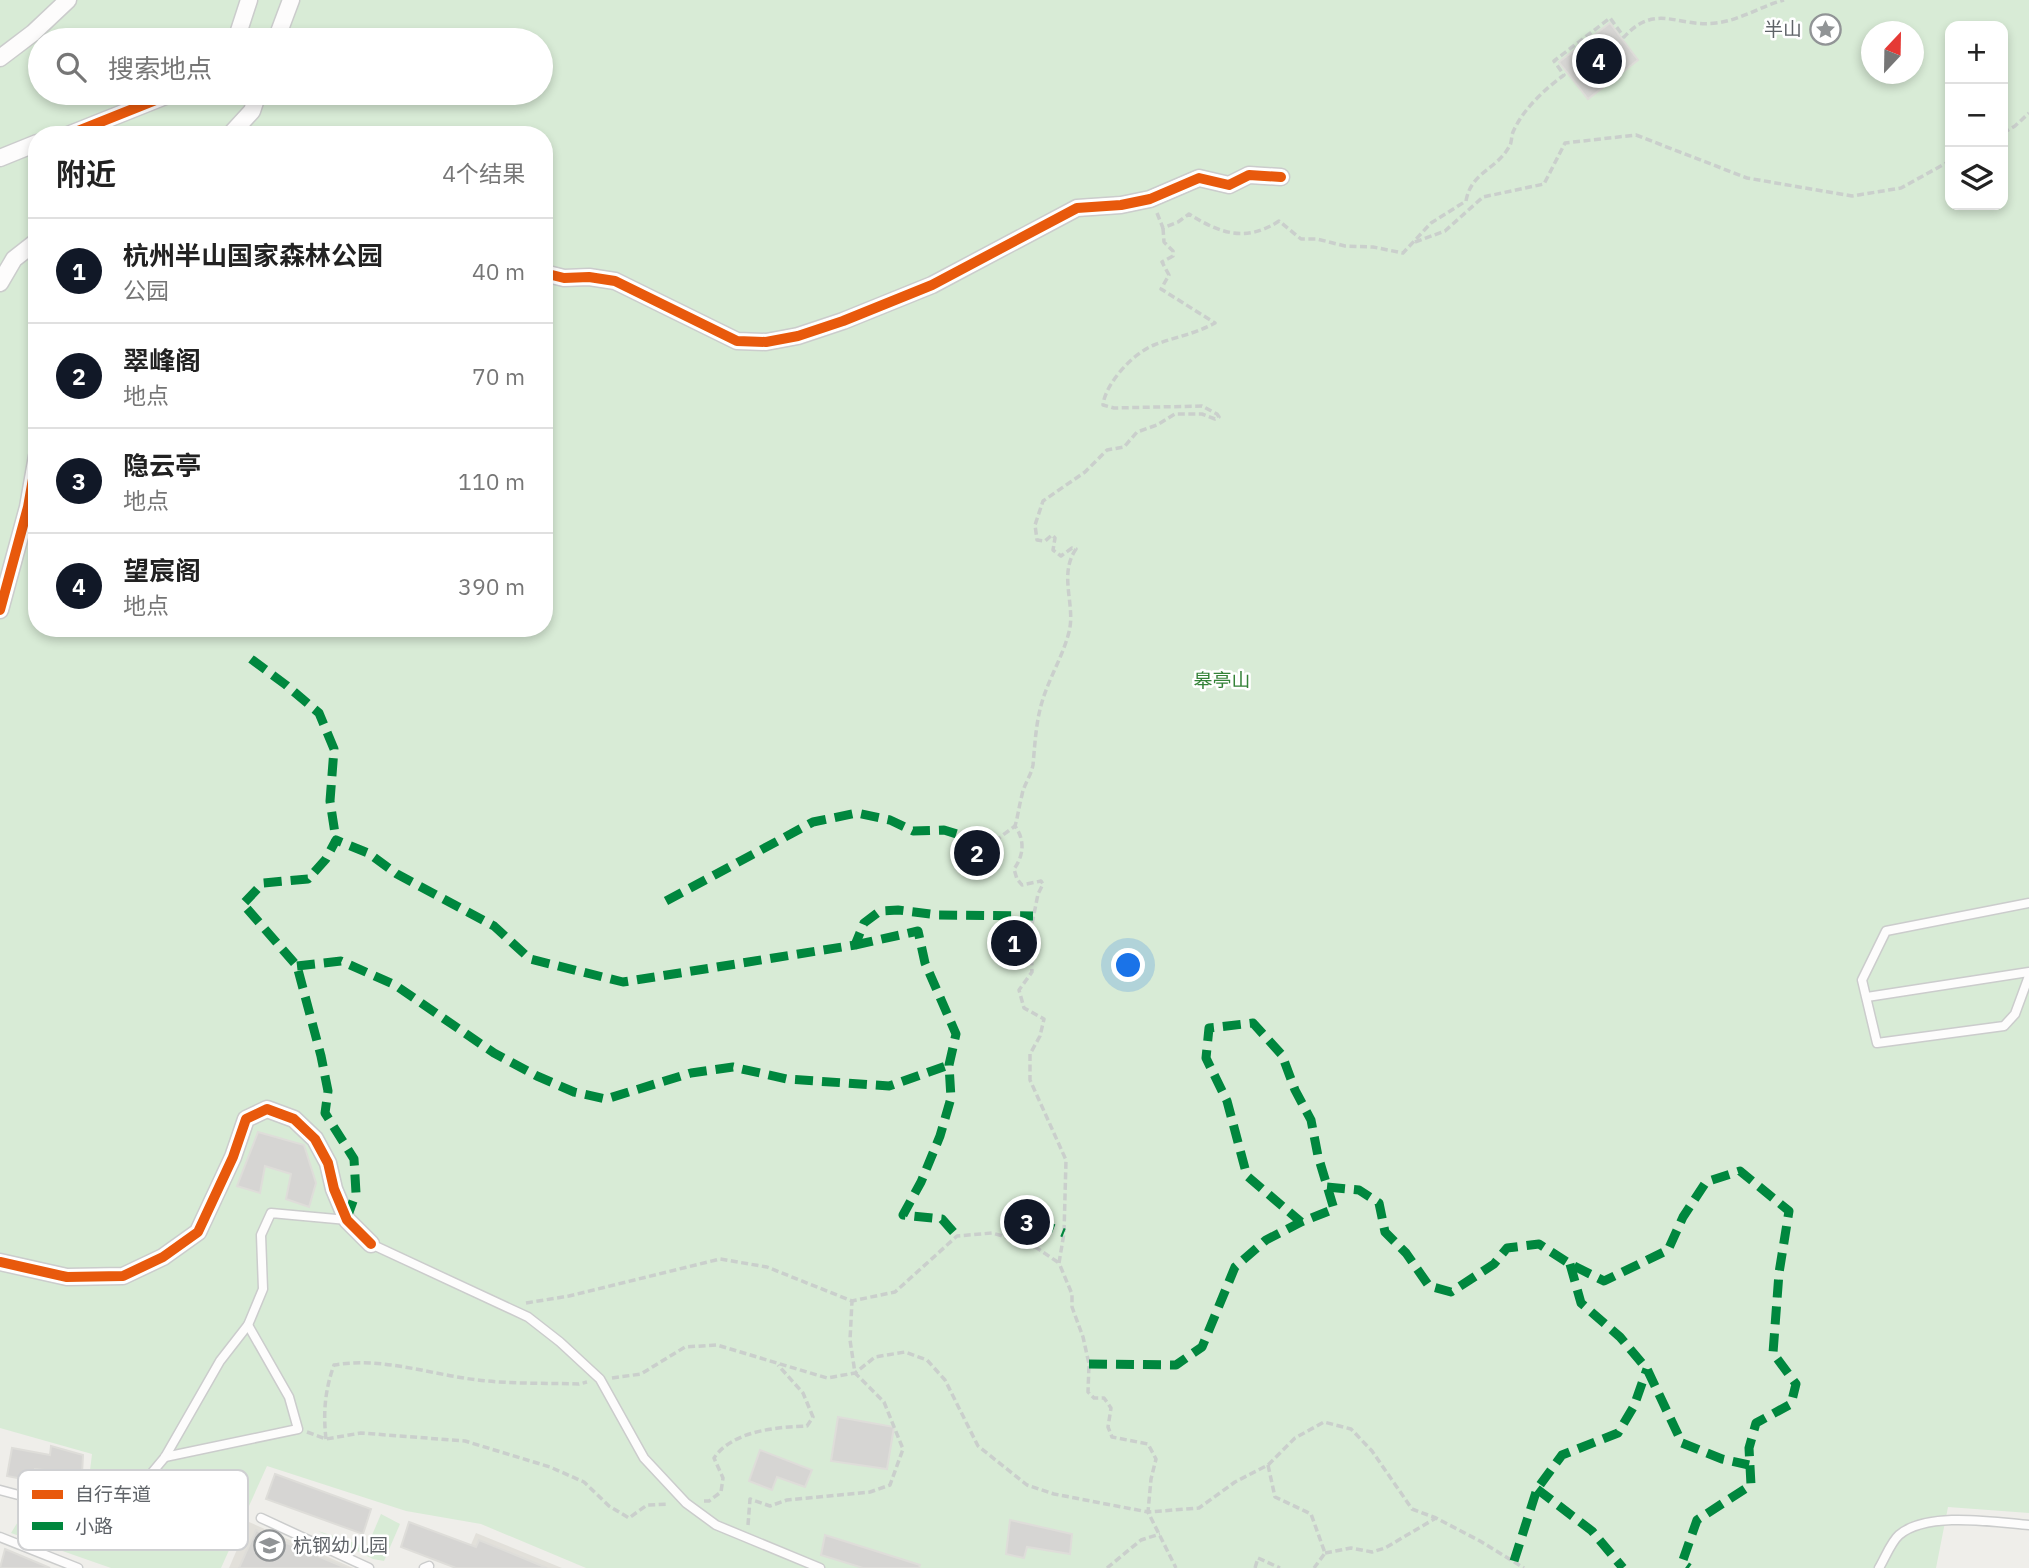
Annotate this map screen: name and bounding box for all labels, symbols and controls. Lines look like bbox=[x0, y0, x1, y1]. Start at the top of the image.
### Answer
place icon: 半山 bbox=[1808, 12, 1842, 46]
place label: 半山 bbox=[1764, 17, 1802, 41]
north arrow bbox=[1861, 21, 1924, 84]
map controls bbox=[1945, 21, 2008, 210]
button: + bbox=[1945, 21, 2008, 84]
search box bbox=[28, 28, 553, 105]
pin: 4 bbox=[1576, 35, 1622, 87]
icon: search bbox=[52, 48, 90, 86]
text: 搜索地点 bbox=[108, 51, 212, 85]
button: − bbox=[1945, 84, 2008, 147]
button: layers bbox=[1945, 147, 2008, 210]
text: 附近 bbox=[56, 154, 116, 193]
text: 4个结果 bbox=[442, 158, 525, 188]
text: 杭州半山国家森林公园 bbox=[123, 238, 383, 272]
text: 1 bbox=[72, 256, 86, 286]
text: 40 m bbox=[472, 256, 525, 286]
text: 公园 bbox=[123, 275, 169, 305]
text: 翠峰阁 bbox=[123, 343, 201, 377]
text: 2 bbox=[72, 361, 86, 391]
text: 70 m bbox=[472, 361, 525, 391]
text: 地点 bbox=[123, 380, 169, 410]
text: 隐云亭 bbox=[123, 448, 201, 482]
text: 3 bbox=[72, 466, 86, 496]
text: 110 m bbox=[458, 466, 525, 496]
text: 地点 bbox=[123, 485, 169, 515]
text: 望宸阁 bbox=[123, 553, 201, 587]
text: 4 bbox=[72, 571, 86, 601]
text: 390 m bbox=[458, 571, 525, 601]
text: 地点 bbox=[123, 590, 169, 620]
park label: 皋亭山 bbox=[1193, 668, 1251, 692]
pin: 2 bbox=[954, 827, 1000, 879]
pin: 1 bbox=[991, 917, 1037, 969]
your location bbox=[1111, 948, 1145, 982]
pin: 3 bbox=[1004, 1196, 1050, 1248]
legend bbox=[18, 1470, 248, 1550]
text: 自行车道 bbox=[75, 1482, 151, 1506]
text: 小路 bbox=[75, 1514, 113, 1538]
school or university icon: 杭钢幼儿园 bbox=[253, 1528, 287, 1562]
place label: 杭钢幼儿园 bbox=[293, 1533, 388, 1557]

